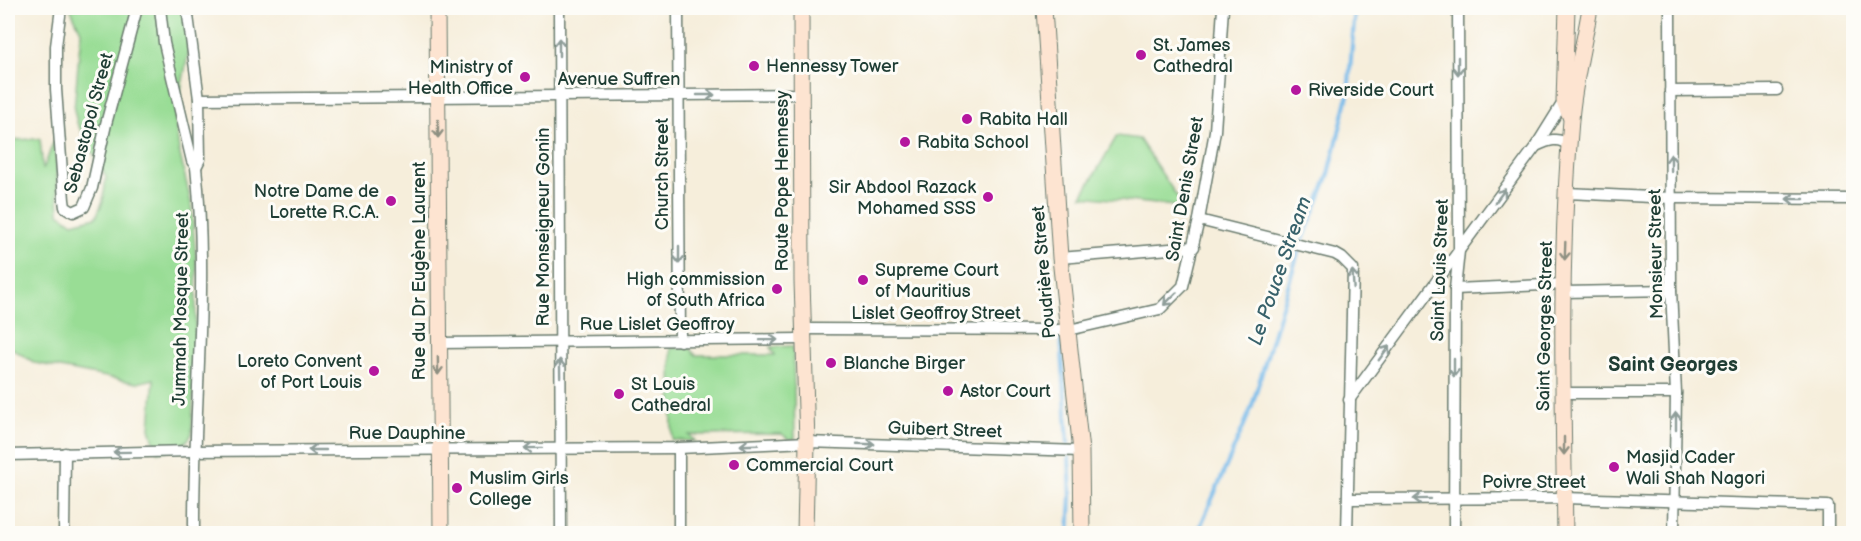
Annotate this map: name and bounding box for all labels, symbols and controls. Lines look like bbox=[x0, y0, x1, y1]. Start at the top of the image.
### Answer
place label: St. James Cathedral bbox=[1153, 35, 1233, 77]
one-way arrow bbox=[553, 37, 565, 57]
marker: St. James Cathedral bbox=[1134, 48, 1148, 62]
street label: Sebastopol Street bbox=[60, 50, 118, 196]
one-way arrow bbox=[1452, 55, 1464, 75]
place label: Hennessy Tower bbox=[766, 56, 899, 77]
place label: Ministry of Health Office bbox=[408, 57, 513, 99]
marker: Hennessy Tower bbox=[747, 59, 761, 73]
street label: Avenue Suffren bbox=[558, 69, 680, 90]
marker: Ministry of Health Office bbox=[518, 70, 532, 84]
place label: Riverside Court bbox=[1308, 80, 1435, 101]
marker: Riverside Court bbox=[1289, 83, 1303, 97]
one-way arrow bbox=[696, 89, 716, 101]
street label: Route Pope Hennessy bbox=[772, 90, 793, 272]
place label: Rabita Hall bbox=[979, 109, 1068, 130]
marker: Rabita Hall bbox=[960, 112, 974, 126]
street label: Saint Denis Street bbox=[1162, 115, 1208, 263]
street label: Church Street bbox=[652, 117, 673, 230]
one-way arrow bbox=[432, 118, 444, 138]
street label: Rue Monseigneur Gonin bbox=[533, 128, 554, 326]
place label: Rabita School bbox=[917, 132, 1029, 153]
marker: Rabita School bbox=[898, 135, 912, 149]
one-way arrow bbox=[1665, 154, 1677, 174]
street label: Rue du Dr Eugène Laurent bbox=[409, 161, 430, 380]
place label: Sir Abdool Razack Mohamed SSS bbox=[829, 177, 976, 219]
place label: Notre Dame de Lorette R.C.A. bbox=[254, 181, 379, 223]
one-way arrow bbox=[1493, 188, 1506, 204]
street label: Monsieur Street bbox=[1644, 188, 1668, 319]
marker: Sir Abdool Razack Mohamed SSS bbox=[981, 190, 995, 204]
water label: Le Pouce Stream bbox=[1243, 193, 1317, 349]
one-way arrow bbox=[1786, 193, 1806, 205]
marker: Notre Dame de Lorette R.C.A. bbox=[384, 194, 398, 208]
street label: Saint Louis Street bbox=[1427, 198, 1453, 342]
street label: Poudrière Street bbox=[1028, 204, 1060, 339]
street label: Jummah Mosque Street bbox=[169, 211, 193, 406]
street label: Saint Georges Street bbox=[1533, 240, 1557, 411]
one-way arrow bbox=[1559, 241, 1571, 261]
one-way arrow bbox=[673, 244, 685, 264]
place label: Supreme Court of Mauritius bbox=[875, 260, 999, 302]
place label: High commission of South Africa bbox=[626, 269, 765, 311]
one-way arrow bbox=[1347, 270, 1358, 289]
marker: Supreme Court of Mauritius bbox=[856, 273, 870, 287]
marker: High commission of South Africa bbox=[770, 282, 784, 296]
one-way arrow bbox=[1163, 292, 1177, 307]
street label: Lislet Geoffroy Street bbox=[851, 303, 1021, 324]
street label: Rue Lislet Geoffroy bbox=[579, 314, 735, 335]
one-way arrow bbox=[759, 334, 779, 346]
one-way arrow bbox=[1378, 346, 1390, 362]
place label: Loreto Convent of Port Louis bbox=[237, 351, 362, 393]
place label: Blanche Birger bbox=[843, 353, 965, 374]
district label: Saint Georges bbox=[1608, 353, 1738, 377]
one-way arrow bbox=[432, 355, 444, 375]
marker: Blanche Birger bbox=[824, 356, 838, 370]
one-way arrow bbox=[554, 358, 566, 378]
one-way arrow bbox=[1448, 358, 1460, 378]
marker: Loreto Convent of Port Louis bbox=[367, 364, 381, 378]
place label: St Louis Cathedral bbox=[631, 374, 711, 416]
place label: Astor Court bbox=[960, 381, 1051, 402]
marker: Astor Court bbox=[941, 384, 955, 398]
marker: St Louis Cathedral bbox=[612, 387, 626, 401]
one-way arrow bbox=[1670, 411, 1682, 431]
street label: Guibert Street bbox=[887, 418, 1003, 443]
street label: Rue Dauphine bbox=[349, 423, 466, 444]
one-way arrow bbox=[1558, 436, 1570, 456]
one-way arrow bbox=[855, 438, 875, 450]
one-way arrow bbox=[739, 439, 759, 450]
one-way arrow bbox=[523, 442, 543, 454]
one-way arrow bbox=[307, 444, 327, 456]
one-way arrow bbox=[112, 446, 132, 458]
place label: Masjid Cader Wali Shah Nagori bbox=[1626, 447, 1765, 489]
place label: Commercial Court bbox=[746, 455, 894, 476]
marker: Commercial Court bbox=[727, 458, 741, 472]
marker: Masjid Cader Wali Shah Nagori bbox=[1607, 460, 1621, 474]
place label: Muslim Girls College bbox=[469, 468, 569, 510]
street label: Poivre Street bbox=[1482, 472, 1586, 493]
marker: Muslim Girls College bbox=[450, 481, 464, 495]
one-way arrow bbox=[1412, 493, 1432, 504]

